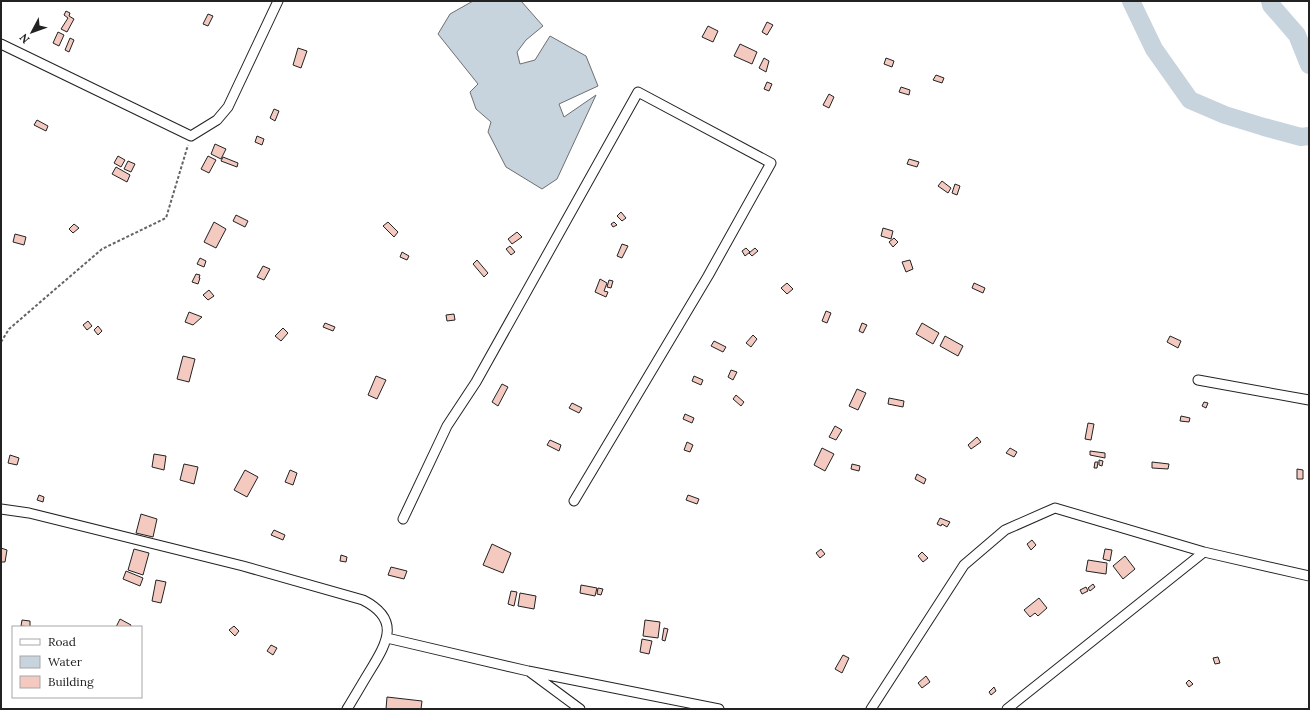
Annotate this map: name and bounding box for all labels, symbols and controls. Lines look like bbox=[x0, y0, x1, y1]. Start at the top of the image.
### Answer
north arrow bbox=[12, 12, 52, 52]
text: N bbox=[16, 30, 33, 46]
legend bbox=[12, 626, 142, 698]
text: Road bbox=[48, 634, 76, 649]
text: Water bbox=[48, 654, 83, 669]
text: Building bbox=[48, 674, 94, 689]

